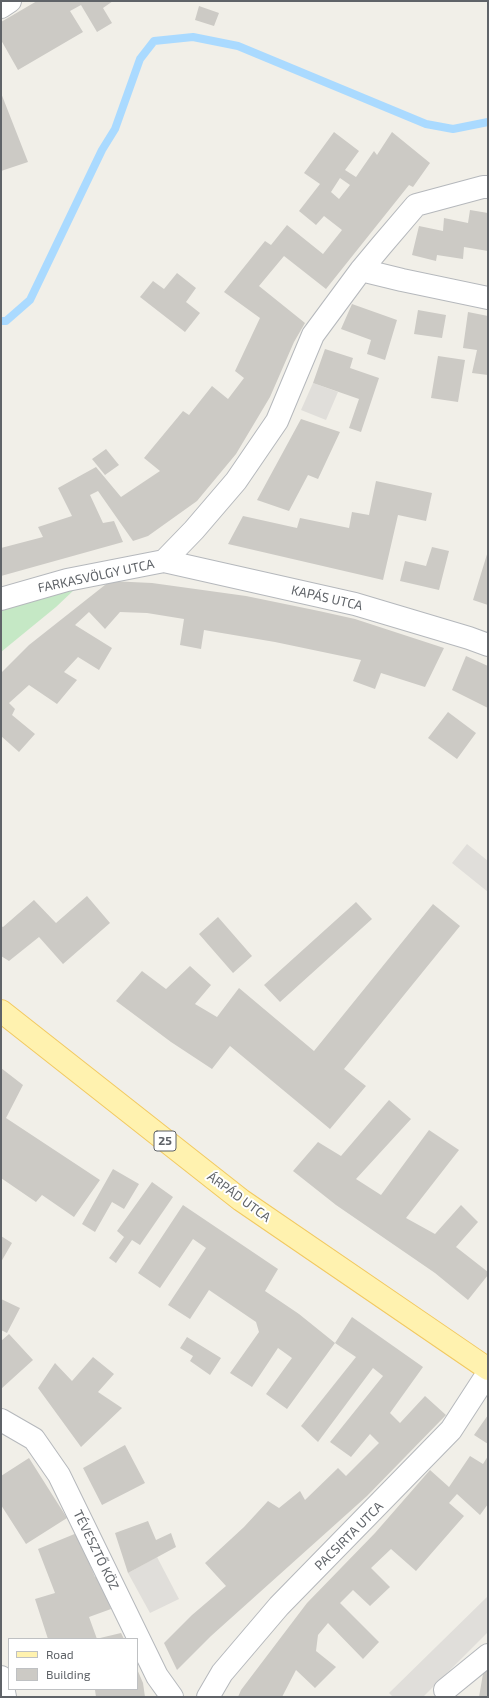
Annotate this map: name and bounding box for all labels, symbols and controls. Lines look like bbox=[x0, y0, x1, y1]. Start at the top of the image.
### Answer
street label: FARKASVÖLGY UTCA bbox=[36, 556, 156, 596]
street label: KAPÁS UTCA bbox=[290, 582, 364, 614]
road number: 25 bbox=[154, 1131, 176, 1151]
street label: ÁRPÁD UTCA bbox=[204, 1169, 274, 1225]
street label: PACSIRTA UTCA bbox=[311, 1498, 387, 1574]
street label: TÉVESZTŐ KÖZ bbox=[70, 1507, 122, 1593]
legend bbox=[8, 1638, 138, 1690]
text: Road bbox=[46, 1647, 74, 1661]
text: Building bbox=[46, 1667, 90, 1681]

